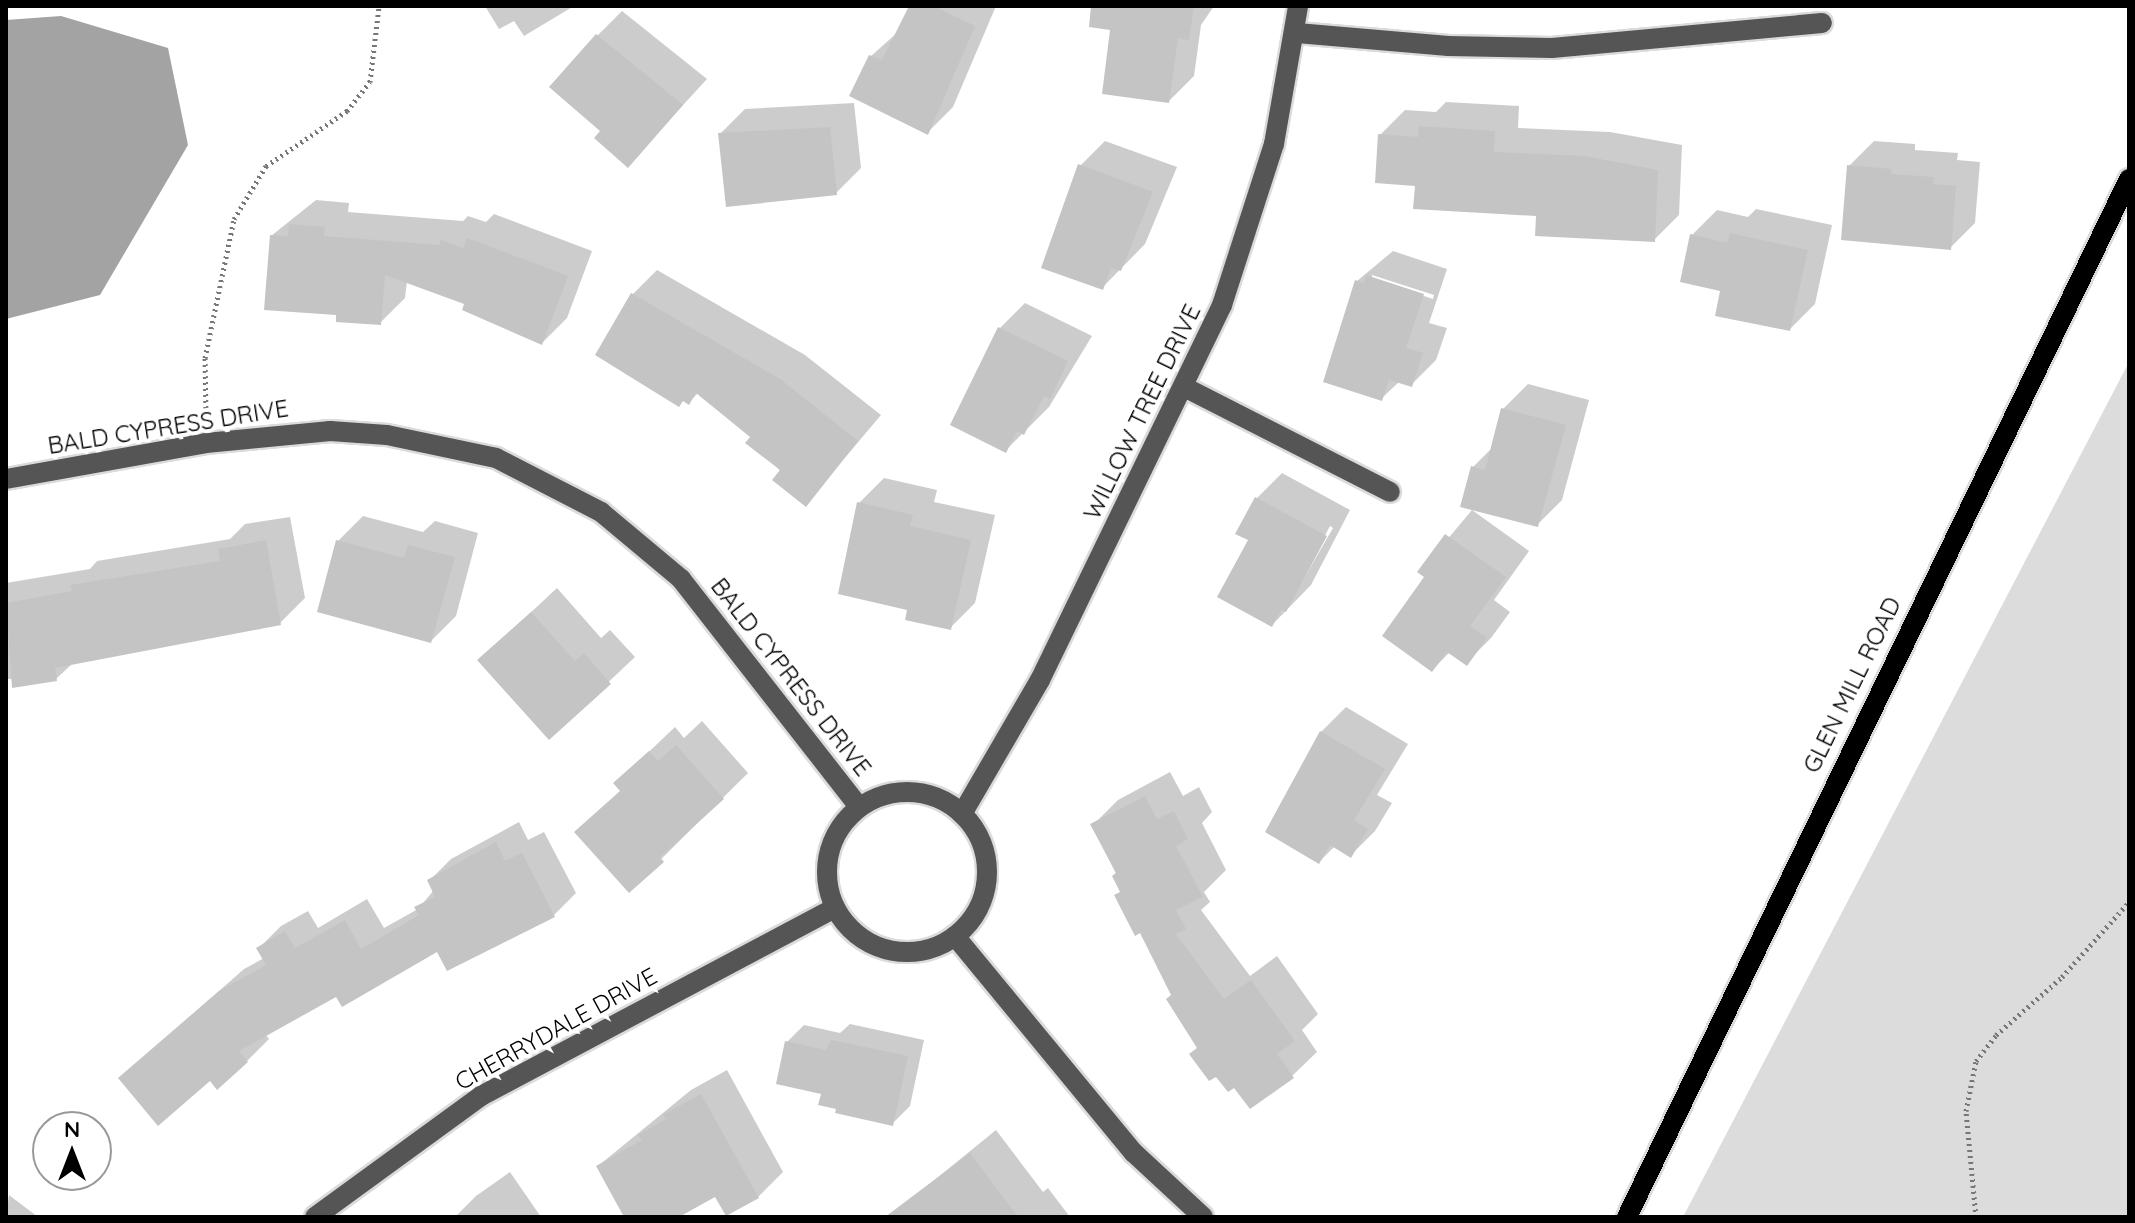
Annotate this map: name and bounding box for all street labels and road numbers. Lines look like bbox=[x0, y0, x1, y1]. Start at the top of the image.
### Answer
street label: WILLOW TREE DRIVE bbox=[1077, 300, 1207, 524]
street label: BALD CYPRESS DRIVE bbox=[46, 394, 290, 460]
street label: BALD CYPRESS DRIVE bbox=[705, 572, 877, 782]
street label: GLEN MILL ROAD bbox=[1797, 592, 1907, 778]
street label: CHERRYDALE DRIVE bbox=[450, 962, 662, 1096]

